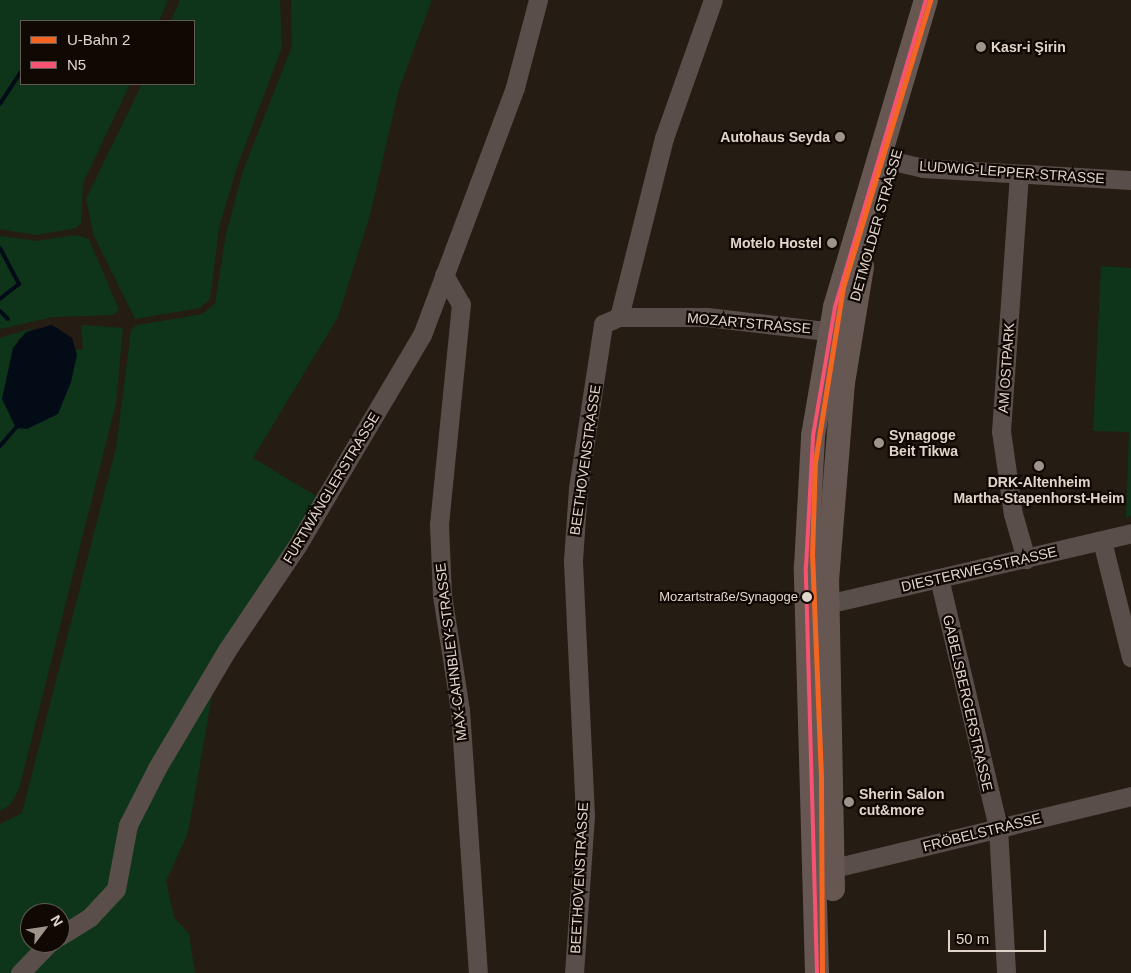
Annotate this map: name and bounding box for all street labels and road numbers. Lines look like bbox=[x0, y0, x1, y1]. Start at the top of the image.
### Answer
street label: DETMOLDER STRASSE bbox=[846, 147, 906, 303]
street label: LUDWIG-LEPPER-STRASSE bbox=[919, 157, 1105, 187]
street label: MOZARTSTRASSE bbox=[686, 309, 812, 337]
street label: AM OSTPARK bbox=[994, 322, 1018, 414]
street label: BEETHOVENSTRASSE bbox=[566, 384, 604, 536]
street label: FURTWÄNGLERSTRASSE bbox=[279, 409, 383, 567]
street label: DIESTERWEGSTRASSE bbox=[900, 543, 1058, 595]
street label: MAX-CAHNBLEY-STRASSE bbox=[432, 562, 470, 742]
street label: GABELSBERGERSTRASSE bbox=[940, 613, 996, 793]
street label: BEETHOVENSTRASSE bbox=[567, 802, 591, 954]
street label: FRÖBELSTRASSE bbox=[921, 809, 1043, 855]

